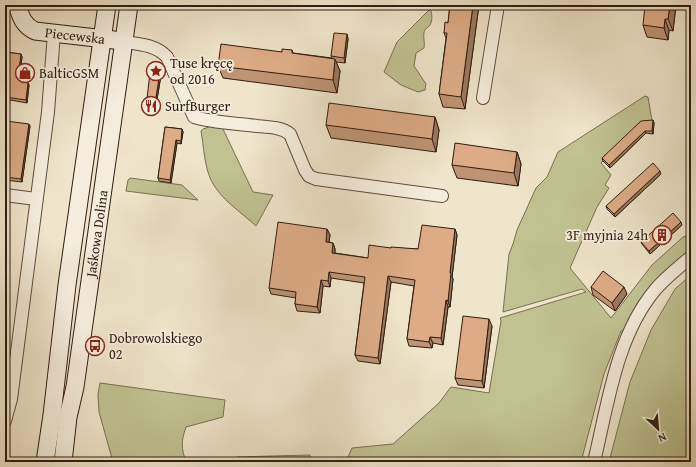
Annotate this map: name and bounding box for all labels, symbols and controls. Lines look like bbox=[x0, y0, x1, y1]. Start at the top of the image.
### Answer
street label: Piecewska bbox=[44, 22, 106, 49]
place label: Tuse kręcę od 2016 bbox=[170, 53, 233, 89]
place icon: Tuse kręcę od 2016 bbox=[145, 60, 167, 82]
shop icon: BalticGSM bbox=[14, 62, 36, 84]
place label: BalticGSM bbox=[39, 63, 99, 83]
restaurant icon: SurfBurger bbox=[140, 95, 162, 117]
place label: SurfBurger bbox=[165, 96, 230, 116]
street label: Jaśkowa Dolina bbox=[80, 188, 113, 281]
building icon: 3F myjnia 24h bbox=[651, 224, 673, 246]
place label: 3F myjnia 24h bbox=[566, 225, 648, 245]
place label: Dobrowolskiego 02 bbox=[109, 328, 202, 364]
bus stop icon: Dobrowolskiego 02 bbox=[84, 335, 106, 357]
north arrow bbox=[638, 409, 678, 449]
text: N bbox=[655, 429, 669, 447]

